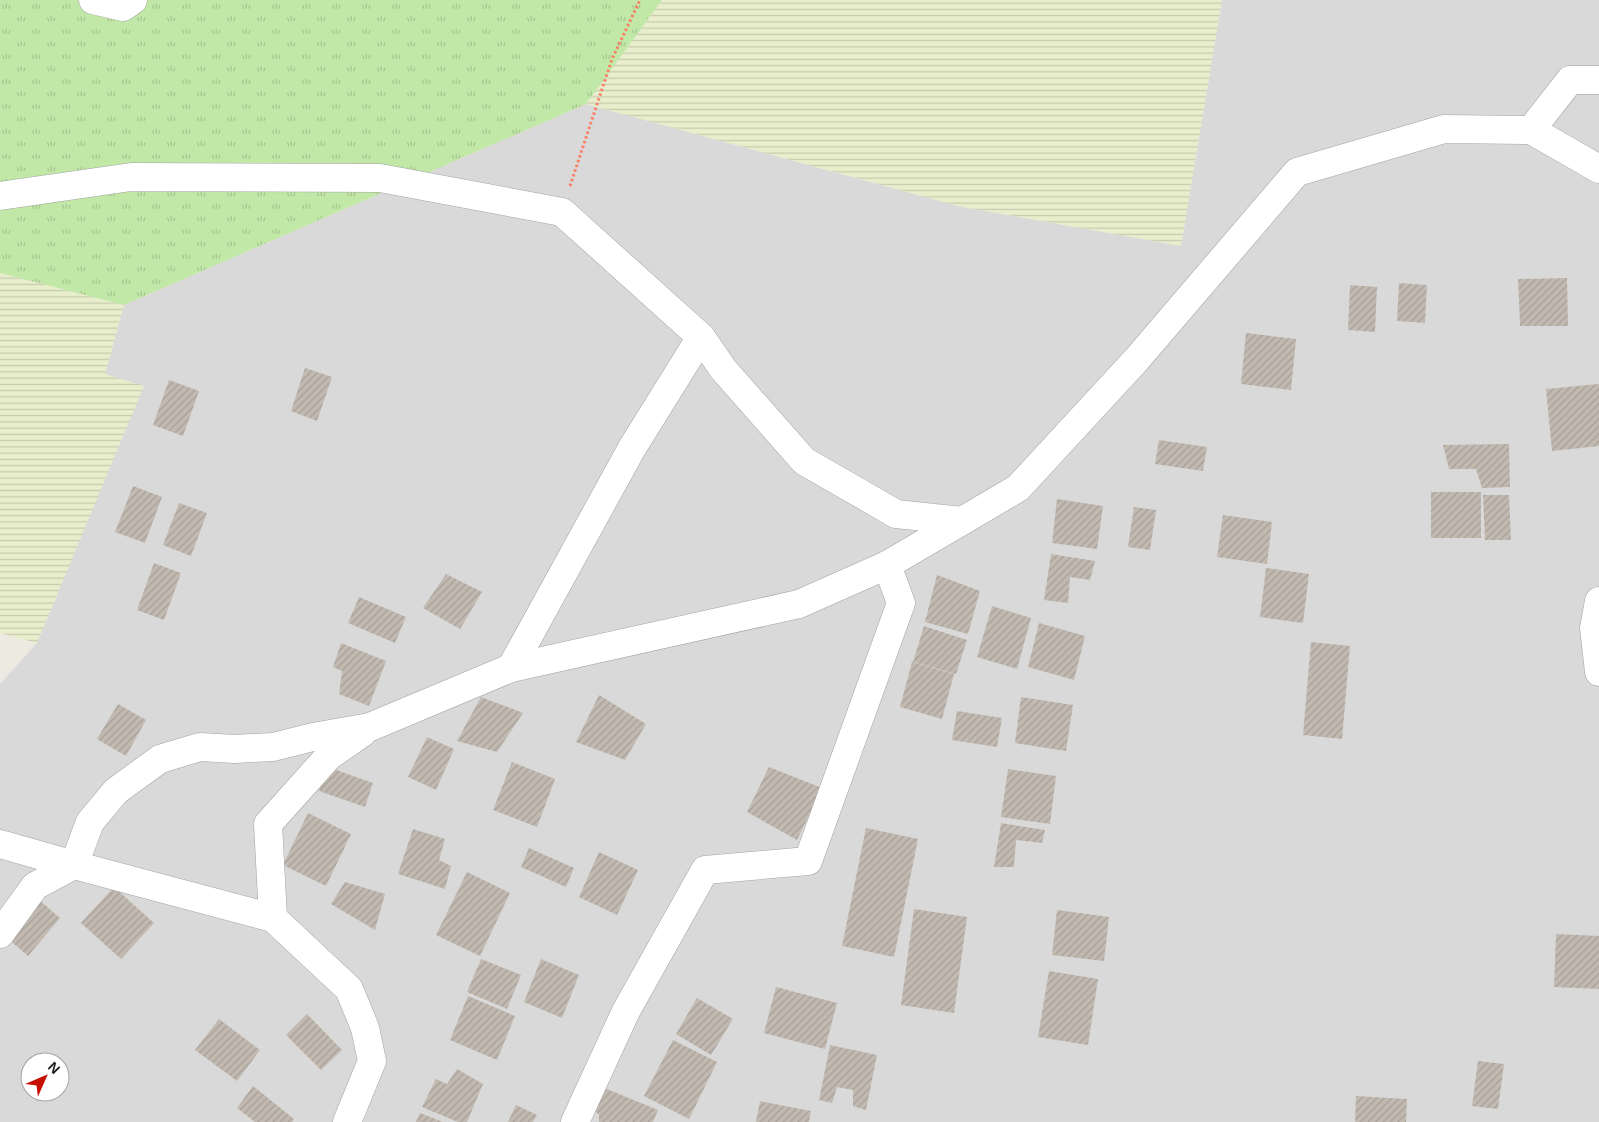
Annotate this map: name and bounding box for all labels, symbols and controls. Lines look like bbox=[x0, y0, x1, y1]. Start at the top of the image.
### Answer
north arrow bbox=[20, 1052, 70, 1102]
text: N bbox=[45, 1059, 63, 1077]

